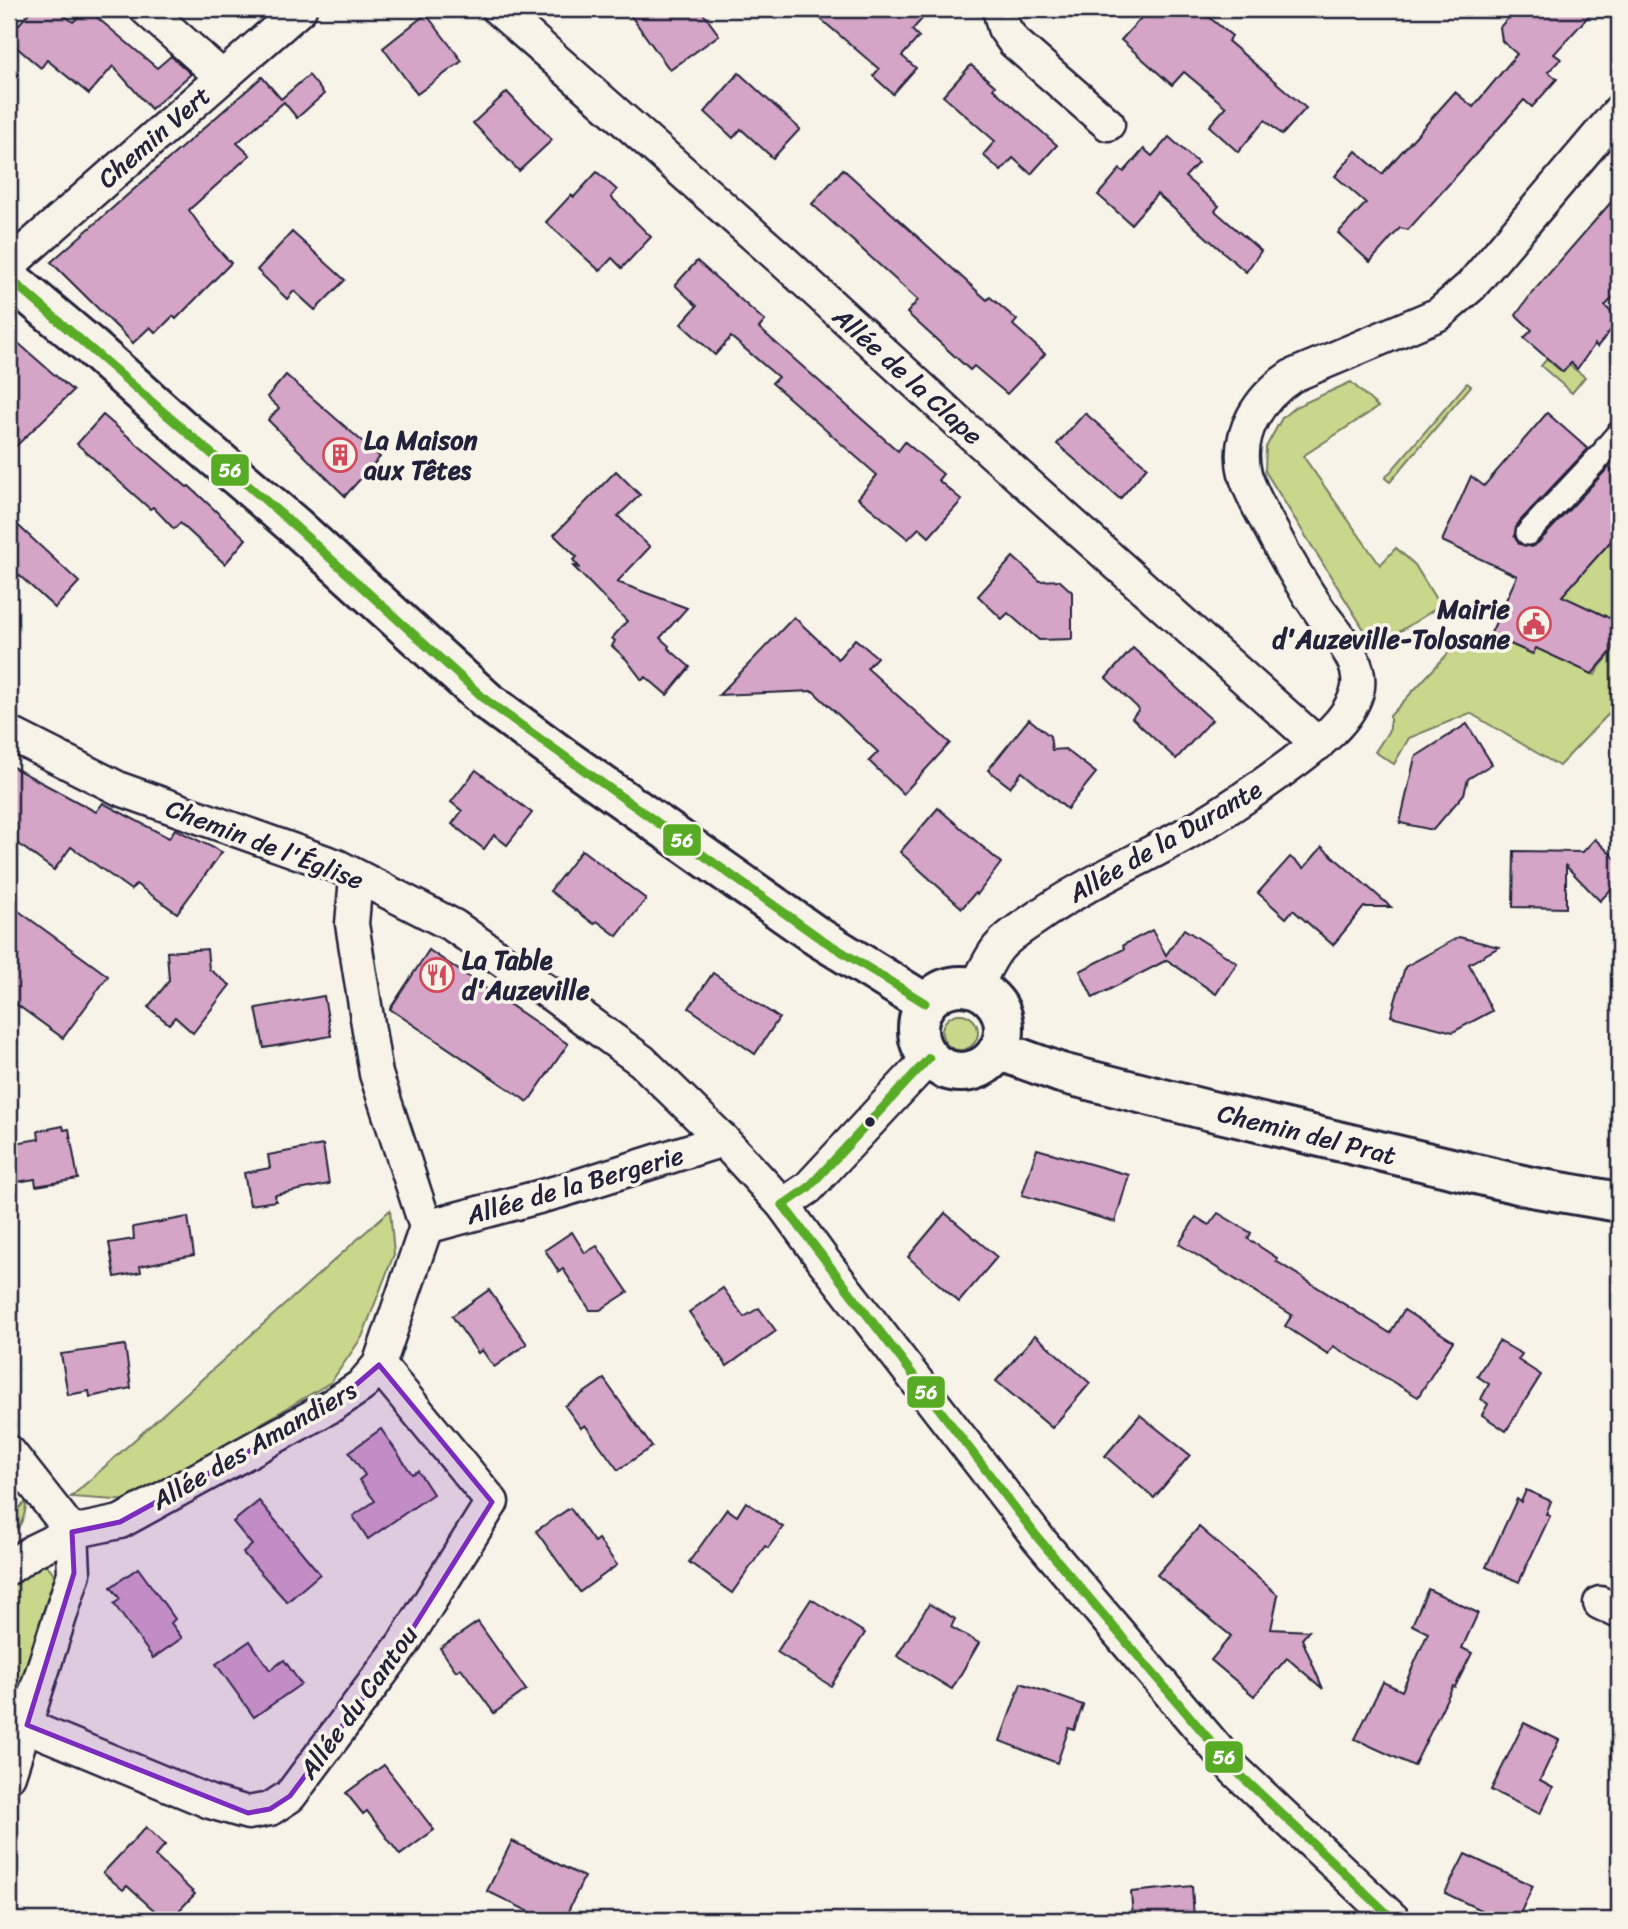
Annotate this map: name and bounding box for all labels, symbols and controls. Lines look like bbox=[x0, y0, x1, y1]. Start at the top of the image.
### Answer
street label: Chemin Vert bbox=[86, 74, 222, 200]
street label: Allée de la Clape bbox=[821, 295, 994, 457]
place label: La Maison aux Têtes bbox=[363, 417, 477, 493]
building icon: La Maison aux Têtes bbox=[321, 436, 359, 474]
line badge: 56 bbox=[210, 453, 250, 487]
text: 56 bbox=[219, 454, 241, 487]
place label: Mairie d'Auzeville-Tolosane bbox=[1272, 586, 1511, 662]
public building icon: Mairie d'Auzeville-Tolosane bbox=[1515, 605, 1553, 643]
street label: Allée de la Durante bbox=[1058, 766, 1271, 916]
street label: Chemin de l'Église bbox=[159, 785, 371, 903]
line badge: 56 bbox=[662, 823, 702, 857]
text: 56 bbox=[671, 824, 693, 857]
place label: La Table d'Auzeville bbox=[462, 937, 590, 1013]
restaurant icon: La Table d'Auzeville bbox=[418, 956, 456, 994]
street label: Chemin del Prat bbox=[1213, 1090, 1401, 1178]
unlabelled marker bbox=[863, 1115, 877, 1129]
street label: Allée de la Bergerie bbox=[460, 1132, 689, 1238]
street label: Allée des Amandiers bbox=[142, 1367, 366, 1523]
line badge: 56 bbox=[906, 1375, 946, 1409]
text: 56 bbox=[915, 1376, 937, 1409]
street label: Allée du Cantou bbox=[285, 1615, 430, 1790]
line badge: 56 bbox=[1204, 1740, 1244, 1774]
text: 56 bbox=[1213, 1741, 1235, 1774]

